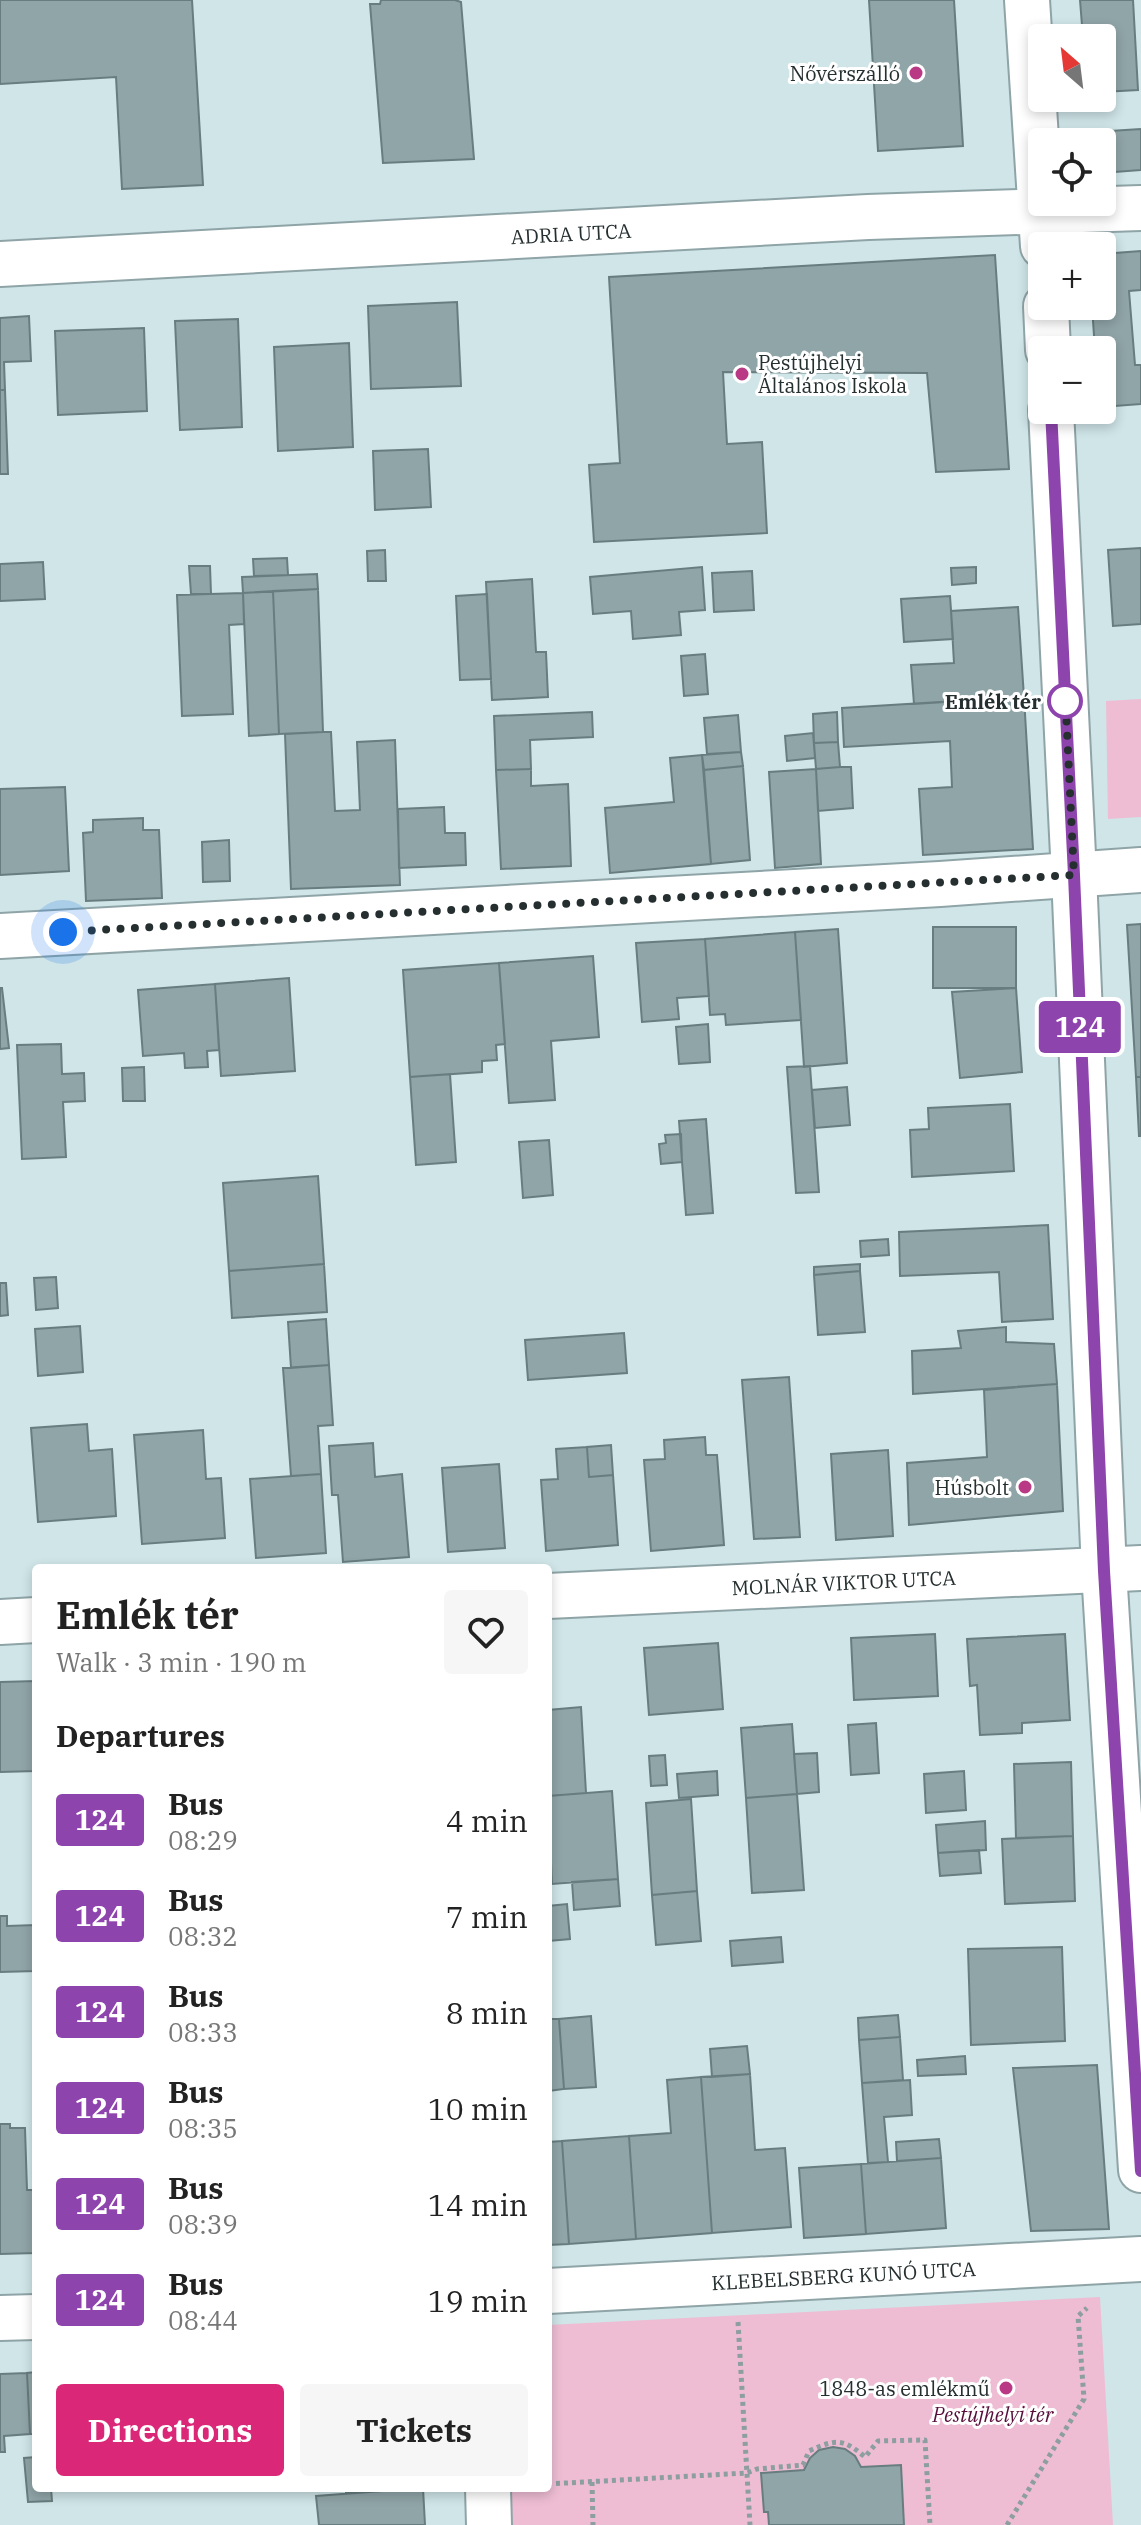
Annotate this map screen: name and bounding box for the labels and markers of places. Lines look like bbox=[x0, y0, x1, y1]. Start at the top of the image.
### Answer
place label: Nővérszálló bbox=[790, 60, 900, 87]
marker: Nővérszálló bbox=[907, 64, 925, 82]
place label: Pestújhelyi Általános Iskola bbox=[758, 349, 907, 399]
marker: Pestújhelyi Általános Iskola bbox=[733, 365, 751, 383]
marker: Emlék tér bbox=[1048, 684, 1082, 718]
place label: Emlék tér bbox=[945, 688, 1041, 715]
place label: Húsbolt bbox=[935, 1474, 1009, 1501]
marker: Húsbolt bbox=[1016, 1478, 1034, 1496]
place label: 1848-as emlékmű bbox=[819, 2375, 990, 2402]
marker: 1848-as emlékmű bbox=[997, 2379, 1015, 2397]

